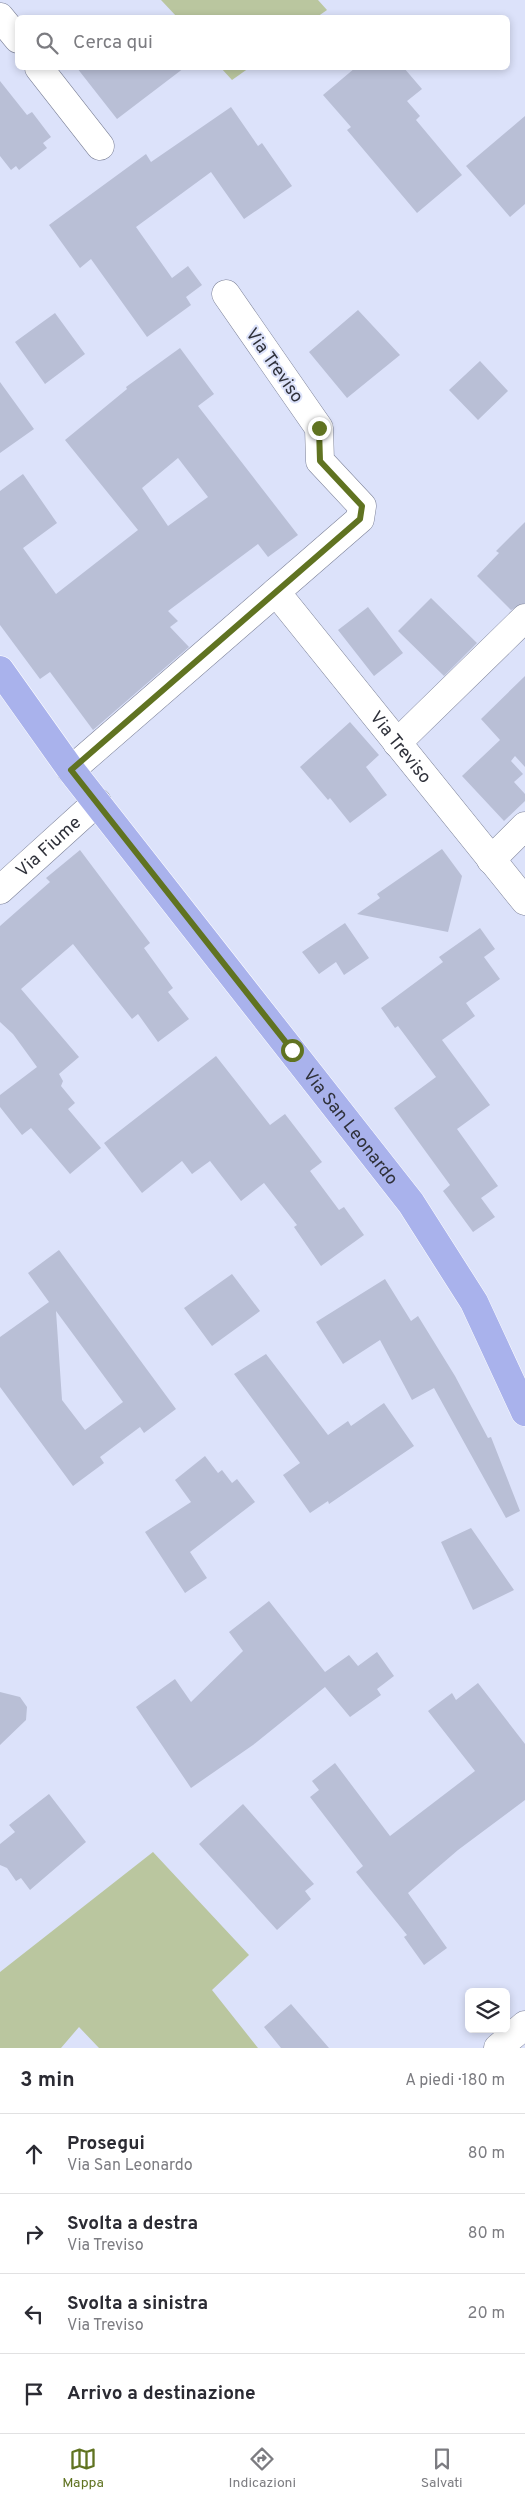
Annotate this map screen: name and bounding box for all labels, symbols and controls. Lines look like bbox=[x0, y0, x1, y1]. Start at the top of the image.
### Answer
search box bbox=[15, 15, 510, 70]
icon: search bbox=[33, 29, 61, 57]
text: Cerca qui bbox=[73, 31, 153, 55]
street label: Via Treviso bbox=[240, 324, 308, 408]
route end bbox=[308, 417, 331, 440]
street label: Via Treviso bbox=[364, 707, 436, 789]
street label: Via Fiume bbox=[12, 812, 87, 883]
route start bbox=[281, 1039, 304, 1062]
street label: Via San Leonardo bbox=[297, 1065, 403, 1190]
map controls bbox=[465, 1988, 510, 2033]
button: layers bbox=[465, 1988, 510, 2033]
text: 3 min bbox=[20, 2067, 75, 2094]
text: A piedi · 180 m bbox=[405, 2071, 505, 2091]
text: Prosegui bbox=[67, 2132, 145, 2156]
icon: ahead bbox=[20, 2140, 48, 2168]
text: 80 m bbox=[468, 2144, 505, 2164]
text: Via San Leonardo bbox=[67, 2156, 193, 2176]
text: Svolta a destra bbox=[67, 2212, 198, 2236]
icon: right bbox=[20, 2220, 48, 2248]
text: 80 m bbox=[468, 2224, 505, 2244]
text: Via Treviso bbox=[67, 2236, 144, 2256]
text: Svolta a sinistra bbox=[67, 2292, 208, 2316]
icon: left bbox=[20, 2300, 48, 2328]
text: 20 m bbox=[468, 2304, 505, 2324]
text: Via Treviso bbox=[67, 2316, 144, 2336]
icon: arrive bbox=[20, 2380, 48, 2408]
text: Arrivo a destinazione bbox=[67, 2382, 256, 2406]
tab: Mappa bbox=[62, 2445, 104, 2492]
tab: Indicazioni bbox=[229, 2445, 296, 2492]
tab: Salvati bbox=[421, 2445, 463, 2492]

